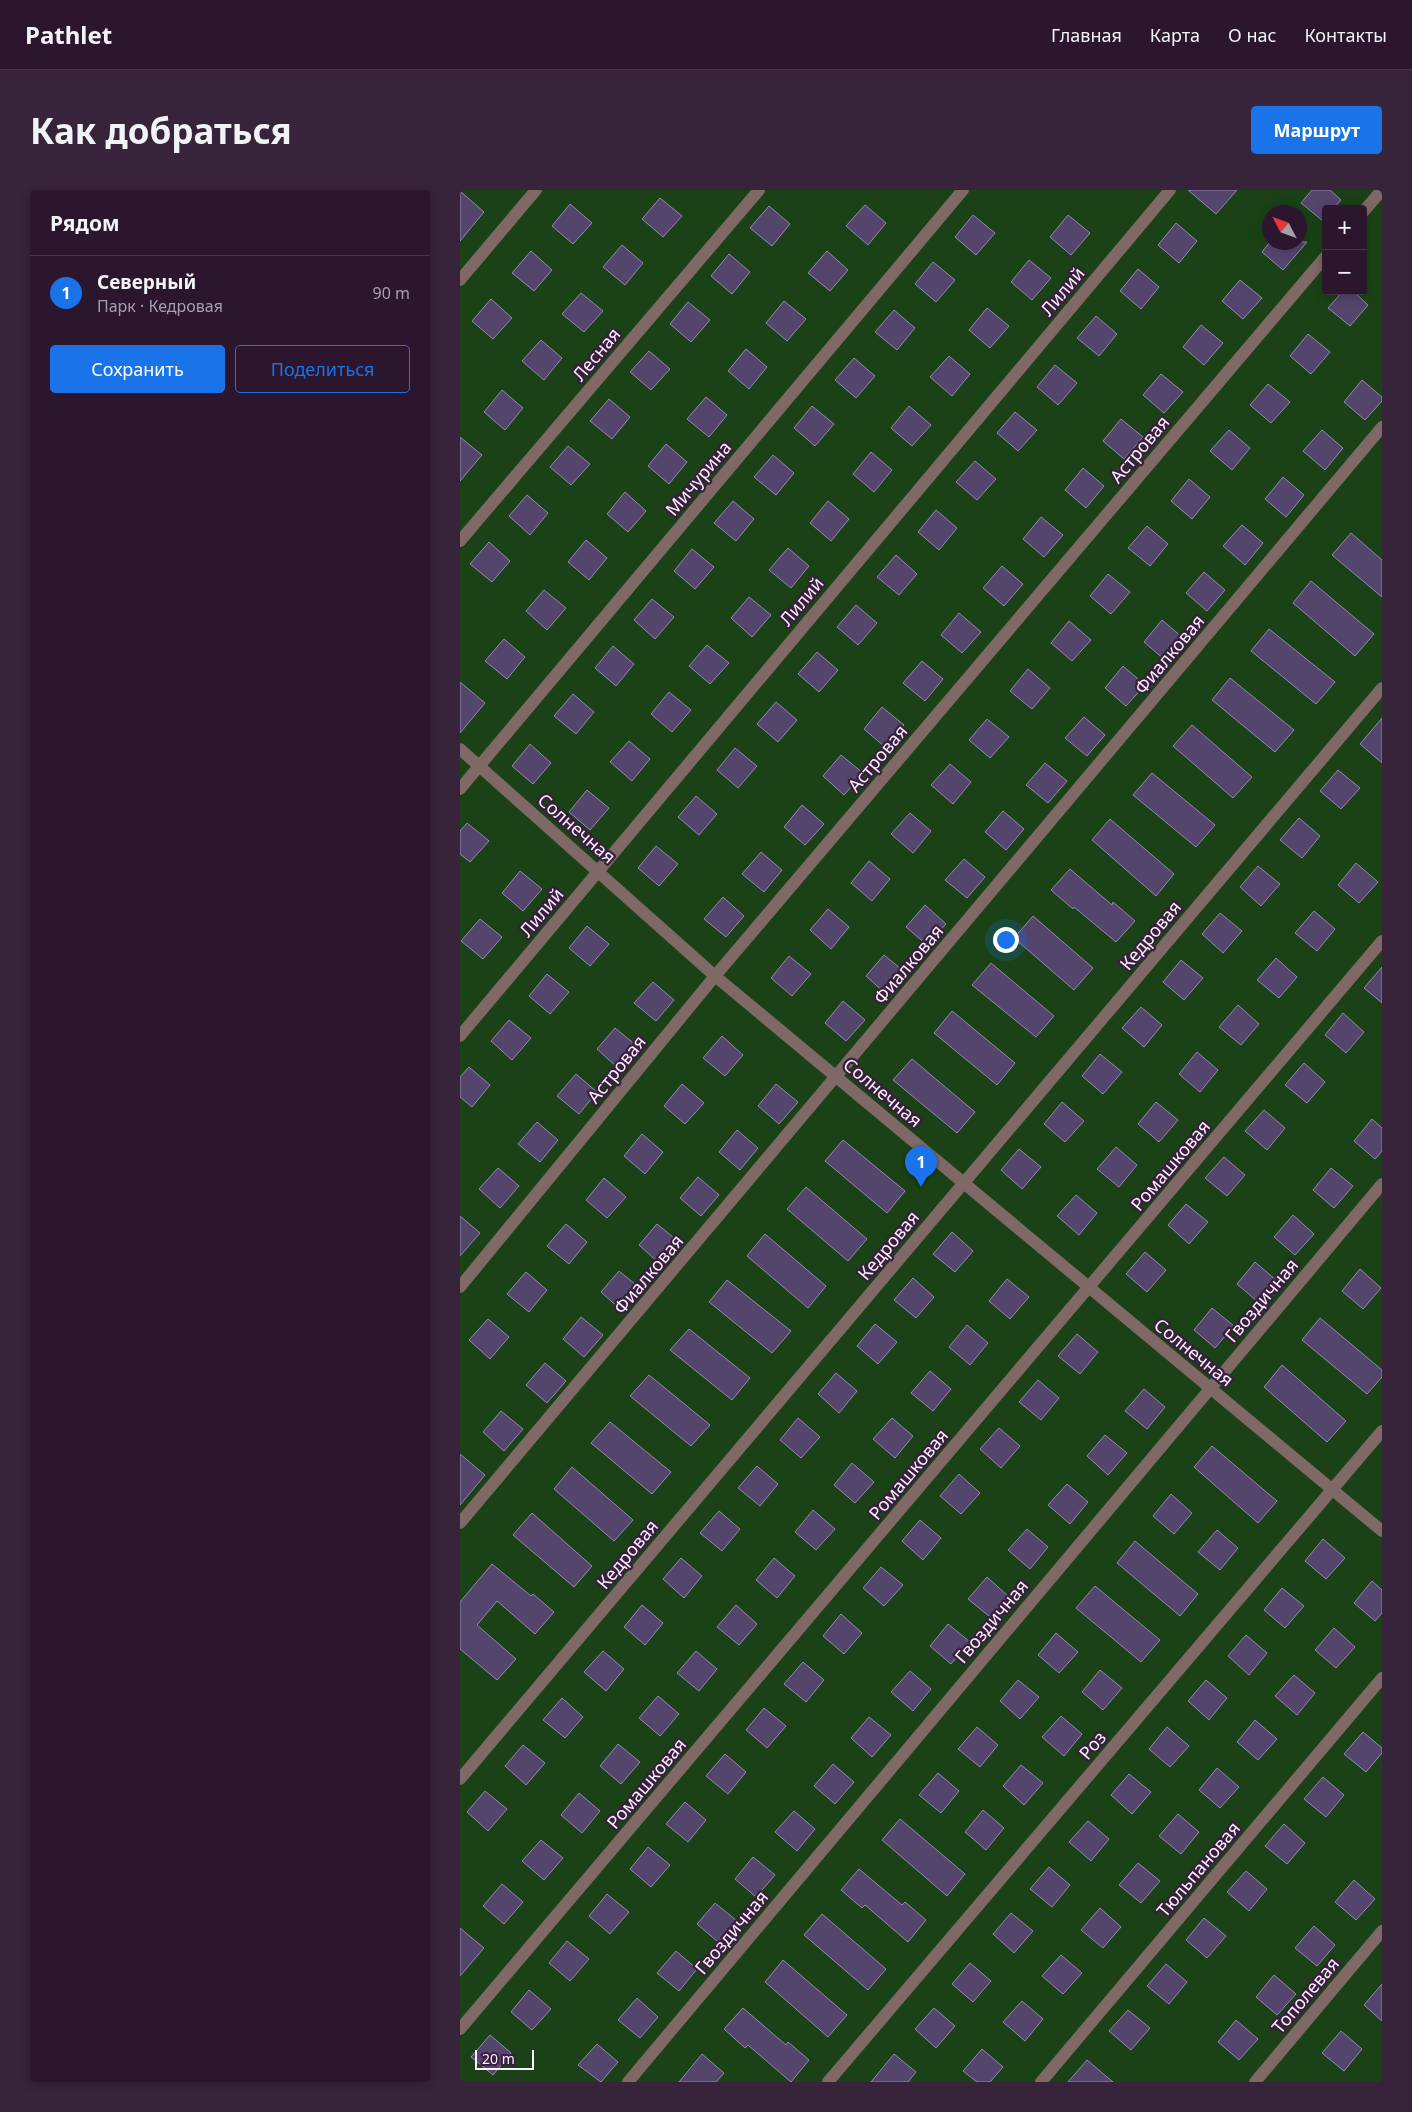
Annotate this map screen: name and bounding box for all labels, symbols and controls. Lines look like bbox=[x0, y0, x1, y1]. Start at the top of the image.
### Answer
text: Pathlet bbox=[25, 18, 112, 51]
text: Главная bbox=[1051, 23, 1122, 47]
text: Карта bbox=[1150, 23, 1200, 47]
text: О нас bbox=[1228, 23, 1276, 47]
text: Контакты bbox=[1304, 23, 1387, 47]
button: Маршрут bbox=[1251, 106, 1382, 154]
text: Как добраться bbox=[30, 107, 292, 154]
north arrow bbox=[1262, 205, 1307, 250]
map controls bbox=[1322, 205, 1367, 295]
button: + bbox=[1322, 205, 1367, 250]
text: Рядом bbox=[50, 209, 120, 237]
button: − bbox=[1322, 250, 1367, 295]
street label: Лилий bbox=[1035, 262, 1089, 320]
text: Северный bbox=[97, 269, 196, 295]
text: 1 bbox=[61, 282, 71, 304]
text: 90 m bbox=[373, 282, 410, 304]
text: Парк · Кедровая bbox=[97, 295, 223, 317]
street label: Лесная bbox=[567, 322, 625, 386]
button: Сохранить bbox=[50, 345, 225, 393]
button: Поделиться bbox=[235, 345, 410, 393]
street label: Астровая bbox=[1104, 410, 1174, 488]
street label: Мичурина bbox=[660, 436, 736, 520]
street label: Лилий bbox=[774, 572, 828, 630]
street label: Фиалковая bbox=[1129, 609, 1209, 699]
street label: Астровая bbox=[842, 719, 912, 797]
street label: Солнечная bbox=[533, 788, 621, 868]
street label: Лилий bbox=[514, 883, 568, 941]
street label: Кедровая bbox=[1114, 895, 1186, 975]
street label: Фиалковая bbox=[868, 919, 948, 1009]
your location bbox=[993, 927, 1019, 953]
street label: Астровая bbox=[581, 1030, 651, 1108]
street label: Солнечная bbox=[839, 1052, 927, 1132]
street label: Ромашковая bbox=[1125, 1114, 1215, 1216]
pin: 1 bbox=[905, 1146, 937, 1187]
street label: Кедровая bbox=[852, 1205, 924, 1285]
street label: Фиалковая bbox=[608, 1229, 688, 1319]
street label: Гвоздичная bbox=[1219, 1253, 1303, 1347]
street label: Солнечная bbox=[1149, 1313, 1239, 1391]
street label: Ромашковая bbox=[863, 1423, 953, 1525]
street label: Кедровая bbox=[591, 1514, 663, 1594]
street label: Гвоздичная bbox=[949, 1574, 1033, 1668]
street label: Роз bbox=[1073, 1726, 1111, 1764]
street label: Ромашковая bbox=[601, 1732, 691, 1834]
street label: Тюльпановая bbox=[1151, 1816, 1245, 1922]
street label: Гвоздичная bbox=[689, 1885, 773, 1979]
street label: Тополевая bbox=[1266, 1952, 1344, 2038]
scale bar bbox=[475, 2047, 534, 2070]
text: 20 m bbox=[482, 2049, 515, 2068]

